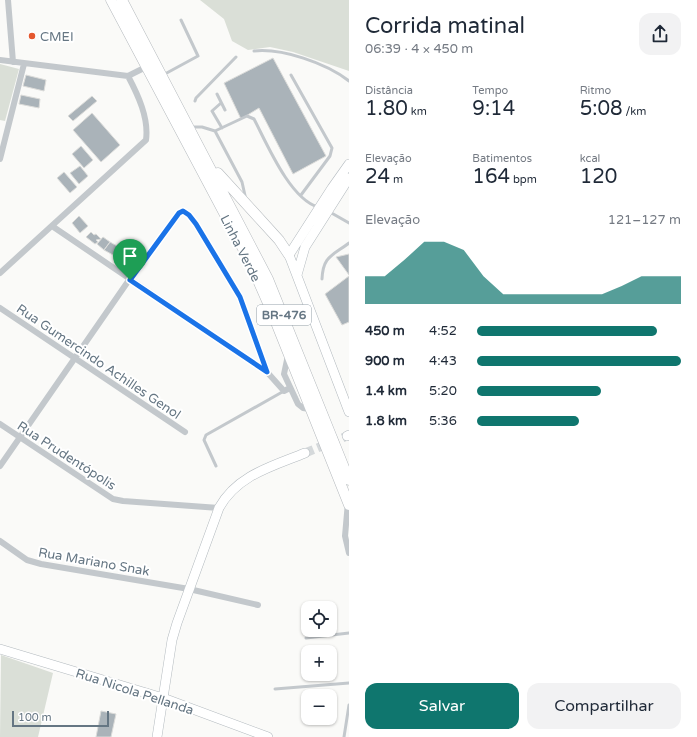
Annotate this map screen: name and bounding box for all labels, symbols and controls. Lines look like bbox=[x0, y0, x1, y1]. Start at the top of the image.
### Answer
text: Corrida matinal bbox=[365, 13, 525, 39]
button: share bbox=[639, 13, 681, 55]
place label: CMEI bbox=[40, 29, 74, 45]
marker: CMEI bbox=[27, 31, 37, 41]
text: 06:39 · 4 × 450 m bbox=[365, 41, 473, 57]
text: Distância bbox=[365, 84, 413, 97]
text: Tempo bbox=[472, 84, 508, 97]
text: Ritmo bbox=[580, 84, 611, 97]
text: 1.80 bbox=[365, 97, 408, 121]
text: 9:14 bbox=[472, 97, 515, 121]
text: 5:08 bbox=[580, 97, 623, 121]
text: km bbox=[408, 105, 427, 118]
text: /km bbox=[623, 105, 646, 118]
text: Elevação bbox=[365, 152, 412, 165]
text: Batimentos bbox=[472, 152, 532, 165]
text: kcal bbox=[580, 152, 600, 165]
text: 24 bbox=[365, 165, 390, 189]
text: 164 bbox=[472, 165, 510, 189]
text: 120 bbox=[580, 165, 617, 189]
text: m bbox=[390, 173, 403, 186]
text: bpm bbox=[510, 173, 537, 186]
street label: Linha Verde bbox=[216, 212, 264, 285]
text: Elevação bbox=[365, 212, 420, 228]
text: 121–127 m bbox=[608, 212, 681, 228]
pin bbox=[113, 239, 147, 280]
icon: arrive bbox=[119, 245, 141, 267]
street label: Rua Gumercindo Achilles Genol bbox=[13, 301, 184, 423]
road number: BR-476 bbox=[257, 305, 311, 325]
text: 450 m bbox=[365, 323, 405, 339]
text: 4:52 bbox=[429, 323, 457, 339]
text: 900 m bbox=[365, 353, 405, 369]
text: 4:43 bbox=[429, 353, 457, 369]
text: 1.4 km bbox=[365, 383, 407, 399]
text: 5:20 bbox=[429, 383, 457, 399]
text: 1.8 km bbox=[365, 413, 407, 429]
text: 5:36 bbox=[429, 413, 457, 429]
street label: Rua Prudentópolis bbox=[14, 418, 119, 494]
street label: Rua Mariano Snak bbox=[37, 544, 151, 580]
map controls bbox=[301, 601, 337, 725]
button: locate bbox=[301, 601, 337, 637]
button: + bbox=[301, 645, 337, 681]
street label: Rua Nicola Pellanda bbox=[74, 665, 196, 719]
button: Salvar bbox=[365, 683, 519, 729]
button: Compartilhar bbox=[527, 683, 681, 729]
button: − bbox=[301, 689, 337, 725]
scale bar bbox=[12, 709, 109, 728]
text: 100 m bbox=[18, 711, 52, 724]

